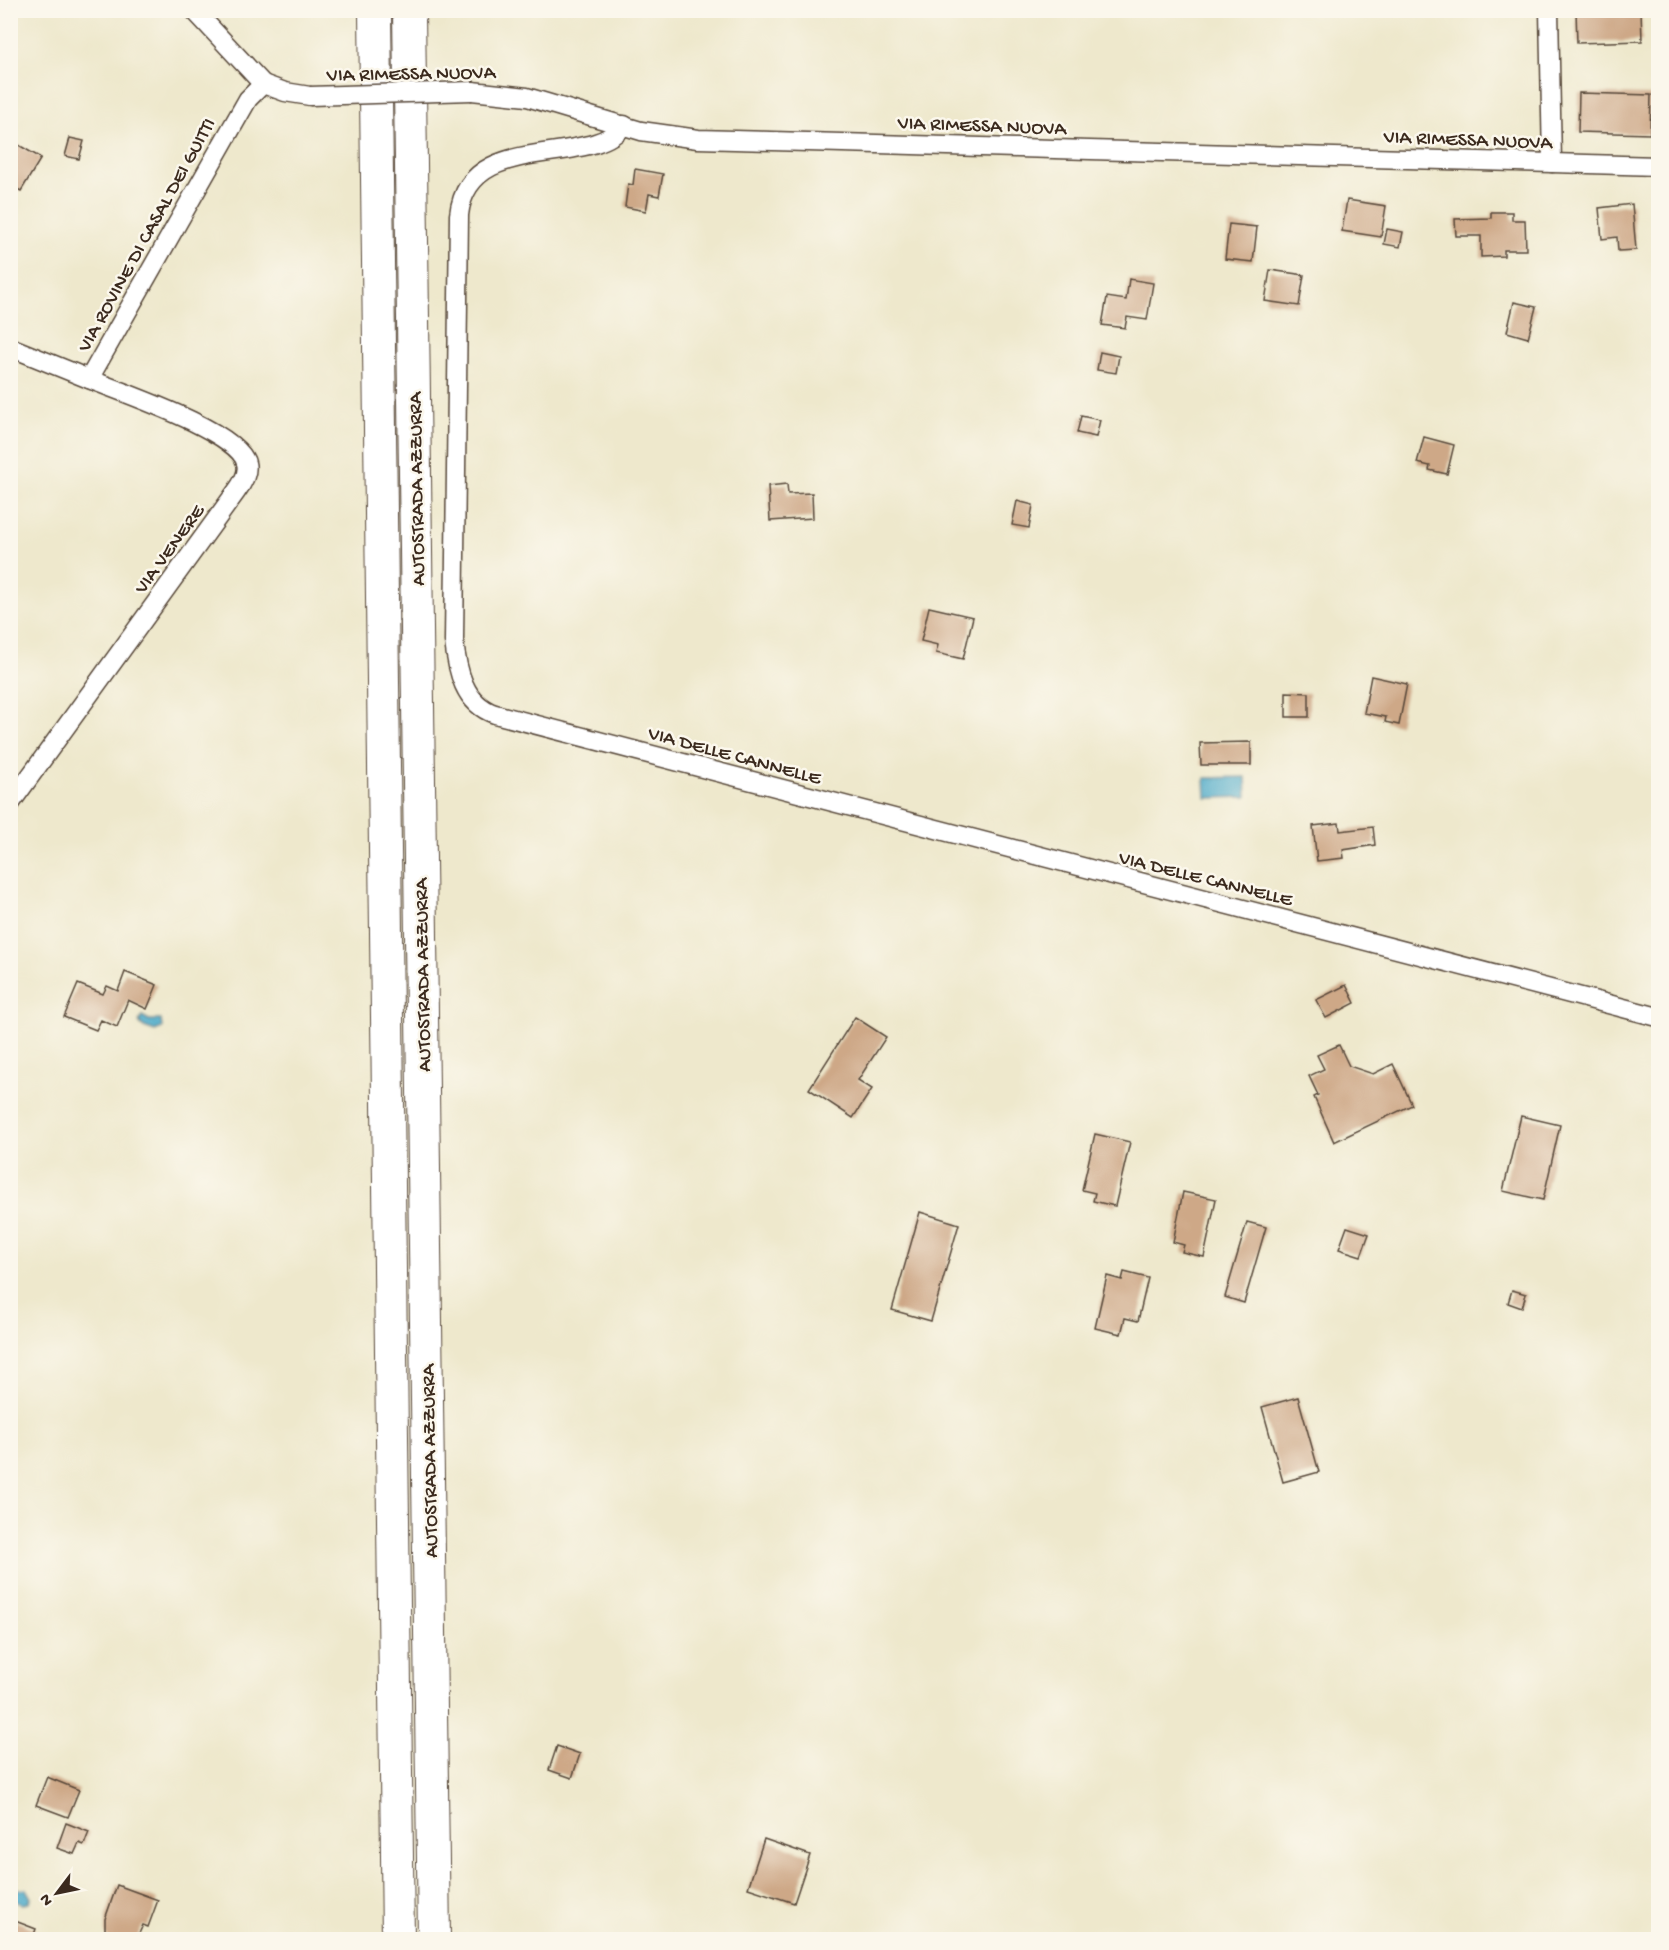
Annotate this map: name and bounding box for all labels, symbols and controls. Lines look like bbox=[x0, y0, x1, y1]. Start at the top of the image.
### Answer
street label: VIA RIMESSA NUOVA bbox=[326, 63, 497, 88]
street label: VIA RIMESSA NUOVA bbox=[896, 113, 1068, 142]
street label: VIA ROVINE DI CASAL DEI GUITTI bbox=[74, 115, 222, 357]
street label: VIA RIMESSA NUOVA bbox=[1382, 127, 1554, 156]
street label: AUTOSTRADA AZZURRA bbox=[405, 391, 432, 586]
street label: VIA VENERE bbox=[130, 500, 212, 600]
street label: VIA DELLE CANNELLE bbox=[644, 723, 825, 792]
street label: VIA DELLE CANNELLE bbox=[1115, 847, 1296, 913]
street label: AUTOSTRADA AZZURRA bbox=[411, 877, 438, 1072]
street label: AUTOSTRADA AZZURRA bbox=[418, 1363, 445, 1558]
north arrow bbox=[27, 1863, 87, 1923]
text: N bbox=[36, 1889, 58, 1909]

